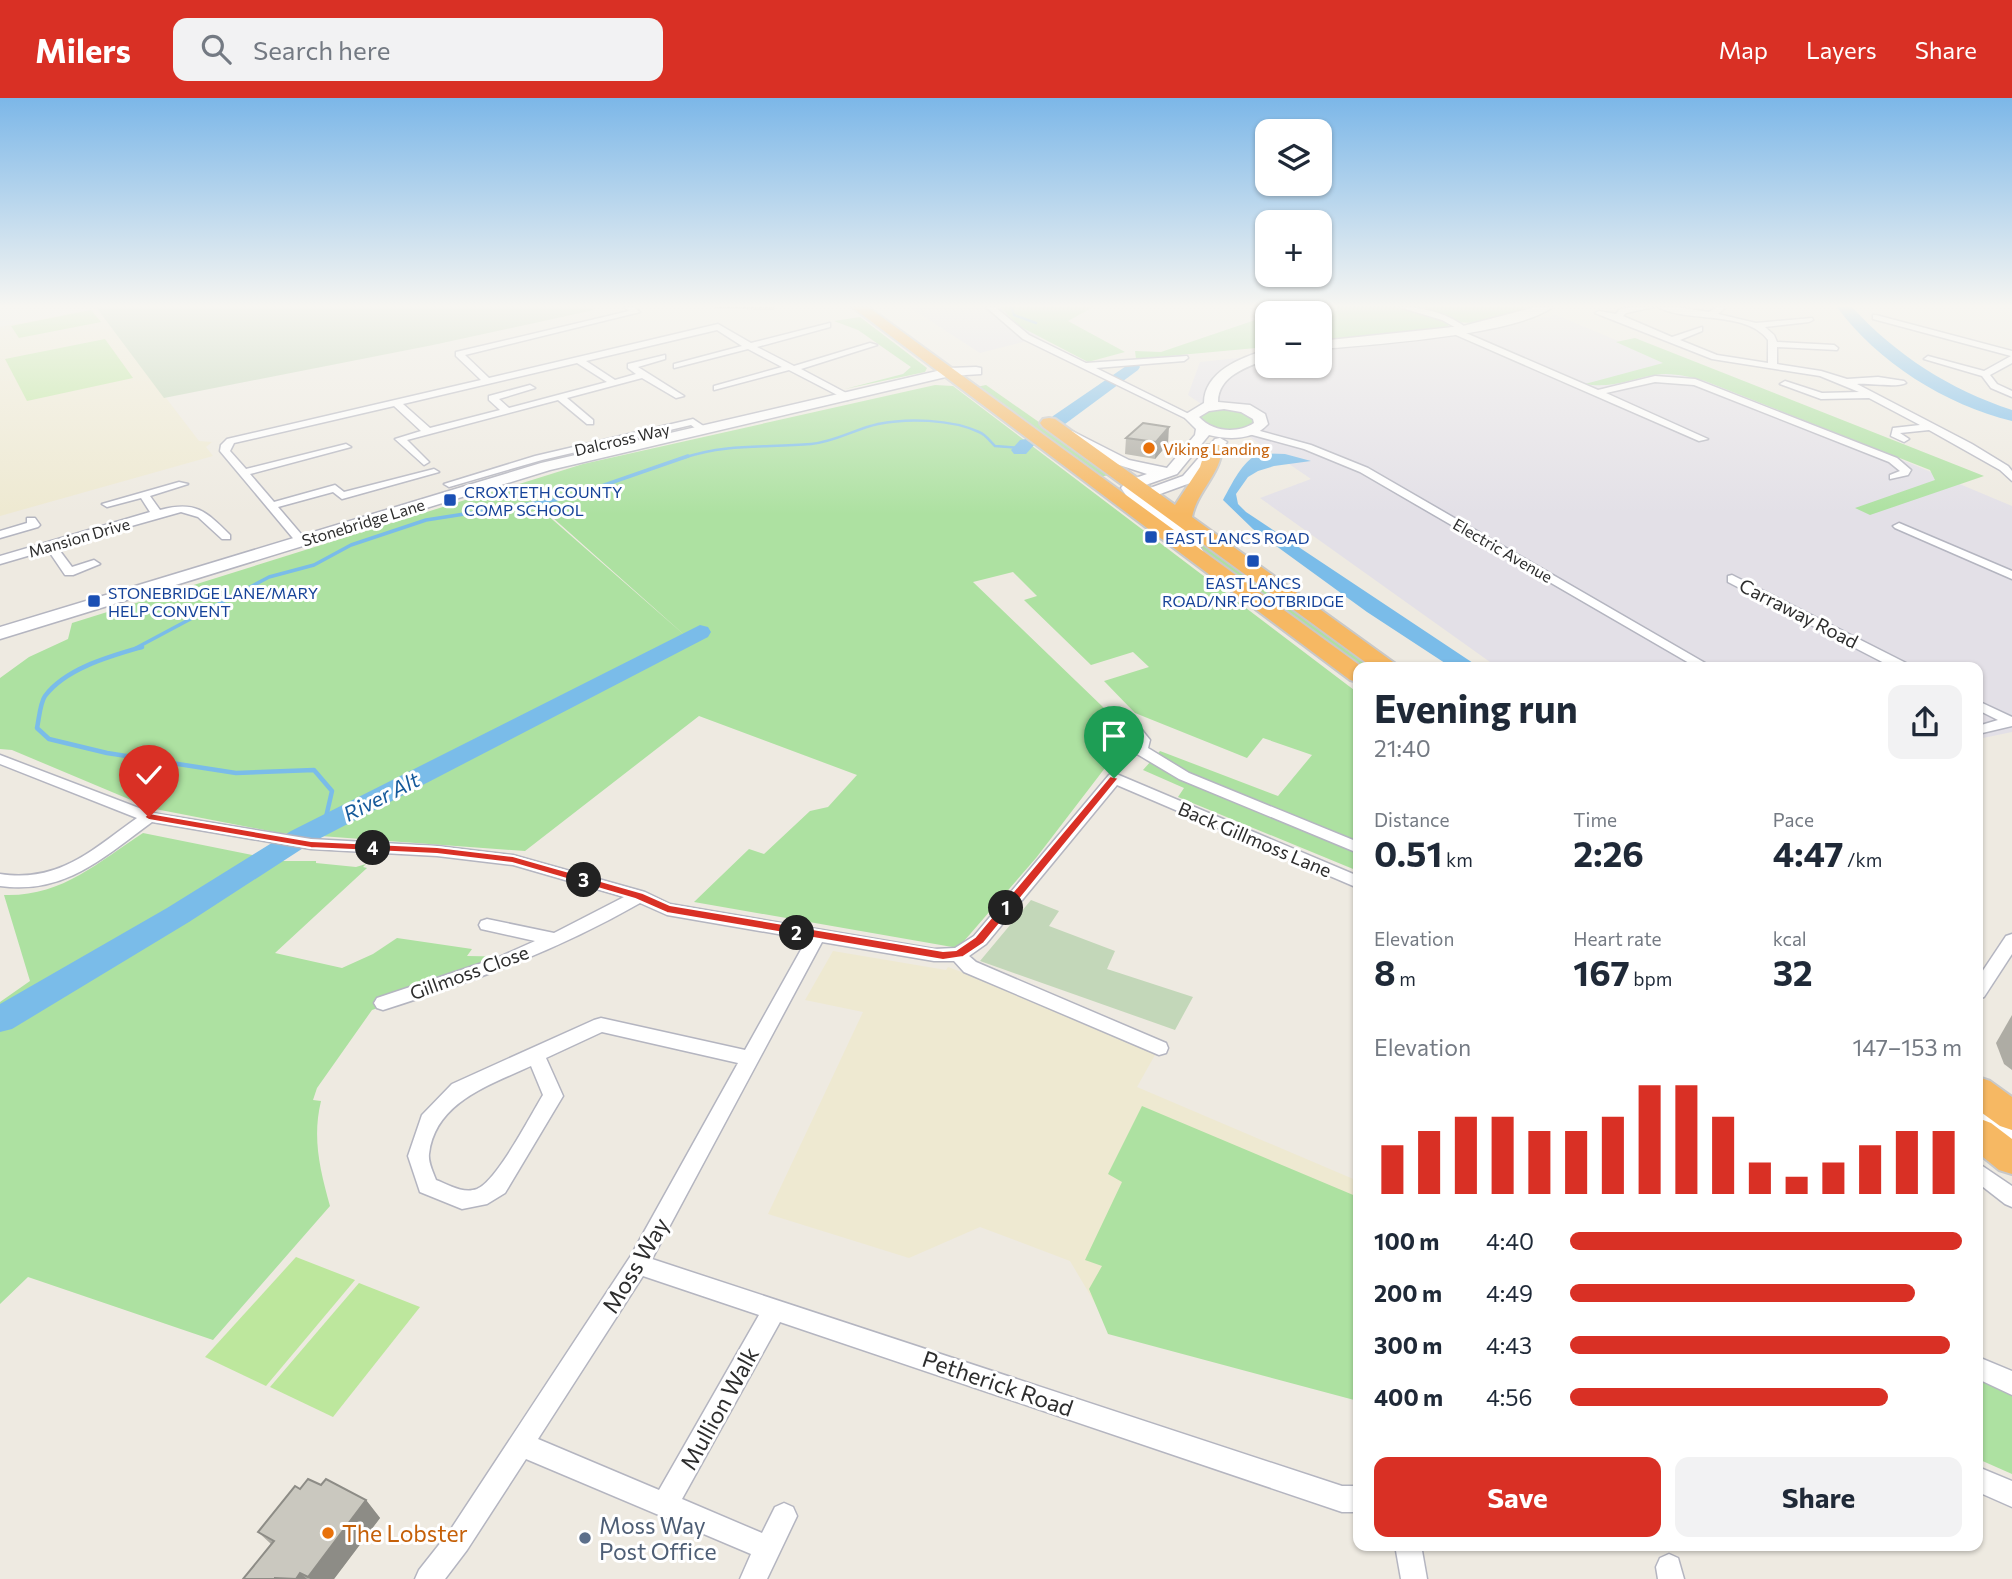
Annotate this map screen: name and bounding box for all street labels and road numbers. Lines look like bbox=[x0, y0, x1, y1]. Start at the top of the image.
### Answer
street label: Dalcross Way bbox=[573, 419, 671, 459]
street label: Stonebridge Lane bbox=[299, 494, 427, 550]
street label: Mansion Drive bbox=[26, 513, 132, 561]
street label: Electric Avenue bbox=[1450, 514, 1556, 586]
street label: Carraway Road bbox=[1736, 573, 1862, 653]
street label: Back Gillmoss Lane bbox=[1175, 796, 1335, 882]
street label: Gillmoss Close bbox=[406, 940, 532, 1004]
street label: Moss Way bbox=[596, 1212, 675, 1318]
street label: Mullion Walk bbox=[674, 1341, 765, 1474]
street label: Petherick Road bbox=[919, 1344, 1077, 1422]

